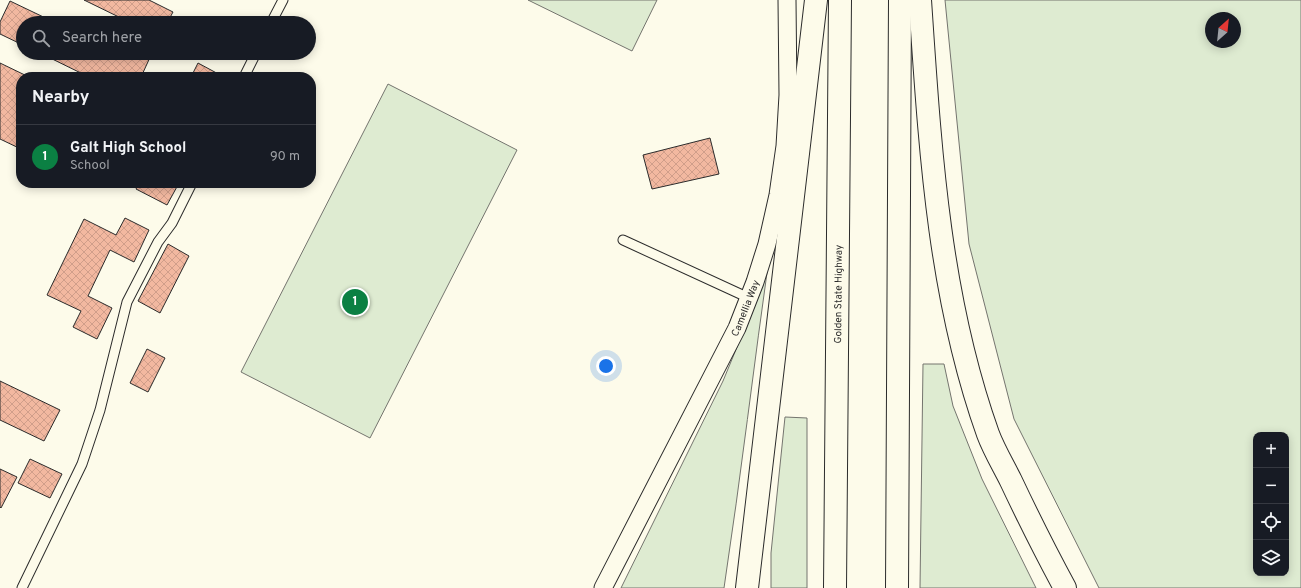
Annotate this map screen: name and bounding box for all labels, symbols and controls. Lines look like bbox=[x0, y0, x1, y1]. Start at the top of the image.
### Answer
north arrow bbox=[1205, 12, 1241, 48]
search box bbox=[16, 16, 316, 60]
icon: search bbox=[30, 27, 52, 49]
text: Search here bbox=[62, 29, 142, 48]
text: Nearby bbox=[32, 87, 89, 109]
text: Galt High School bbox=[70, 139, 186, 158]
text: 1 bbox=[42, 149, 48, 165]
text: 90 m bbox=[270, 149, 300, 165]
text: School bbox=[70, 158, 110, 174]
street label: Golden State Highway bbox=[832, 245, 846, 343]
street label: Camellia Way bbox=[729, 278, 763, 339]
pin: 1 bbox=[342, 287, 368, 317]
your location bbox=[596, 356, 616, 376]
map controls bbox=[1253, 432, 1289, 576]
button: + bbox=[1253, 432, 1289, 468]
button: − bbox=[1253, 468, 1289, 504]
button: locate bbox=[1253, 504, 1289, 540]
button: layers bbox=[1253, 540, 1289, 576]

